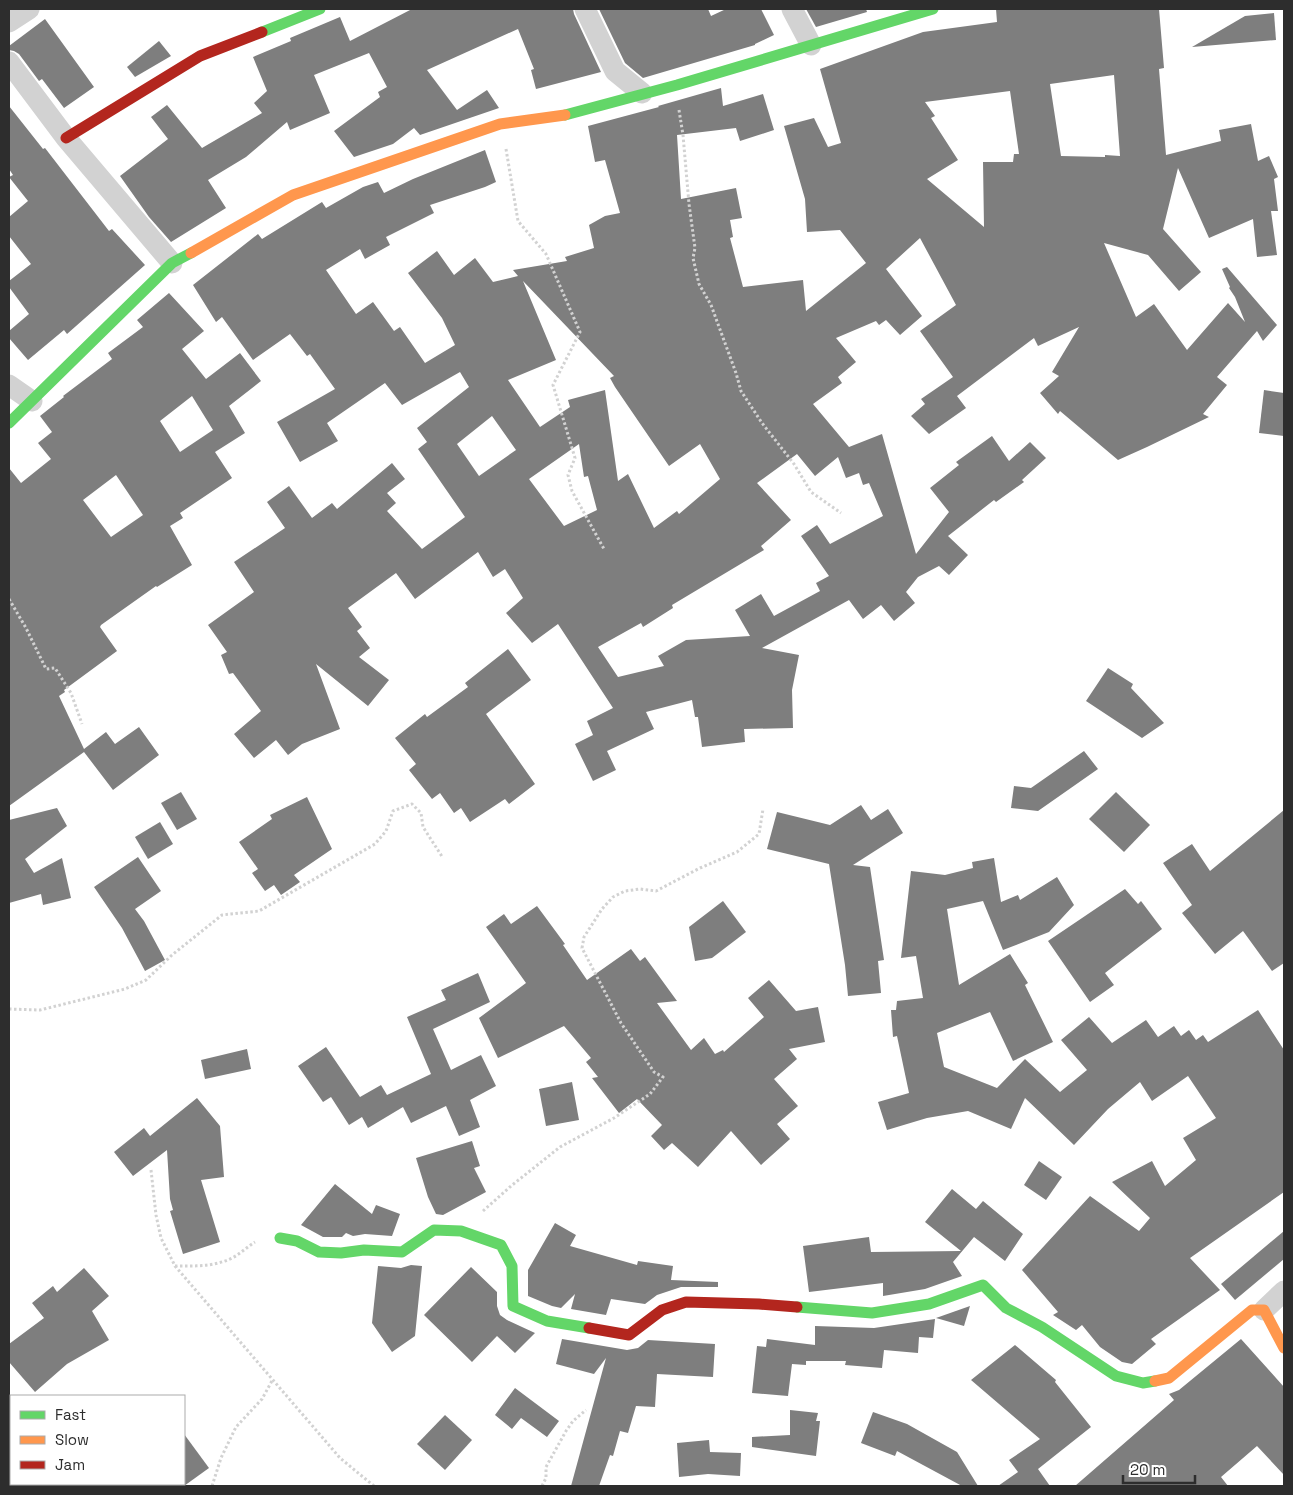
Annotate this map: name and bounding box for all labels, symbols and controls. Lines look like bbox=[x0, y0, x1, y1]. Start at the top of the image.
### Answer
legend bbox=[10, 1395, 185, 1485]
text: Fast bbox=[55, 1405, 86, 1424]
text: Slow bbox=[55, 1430, 89, 1449]
scale bar bbox=[1123, 1452, 1196, 1484]
text: Jam bbox=[55, 1455, 85, 1474]
text: 20 m bbox=[1130, 1460, 1165, 1479]

